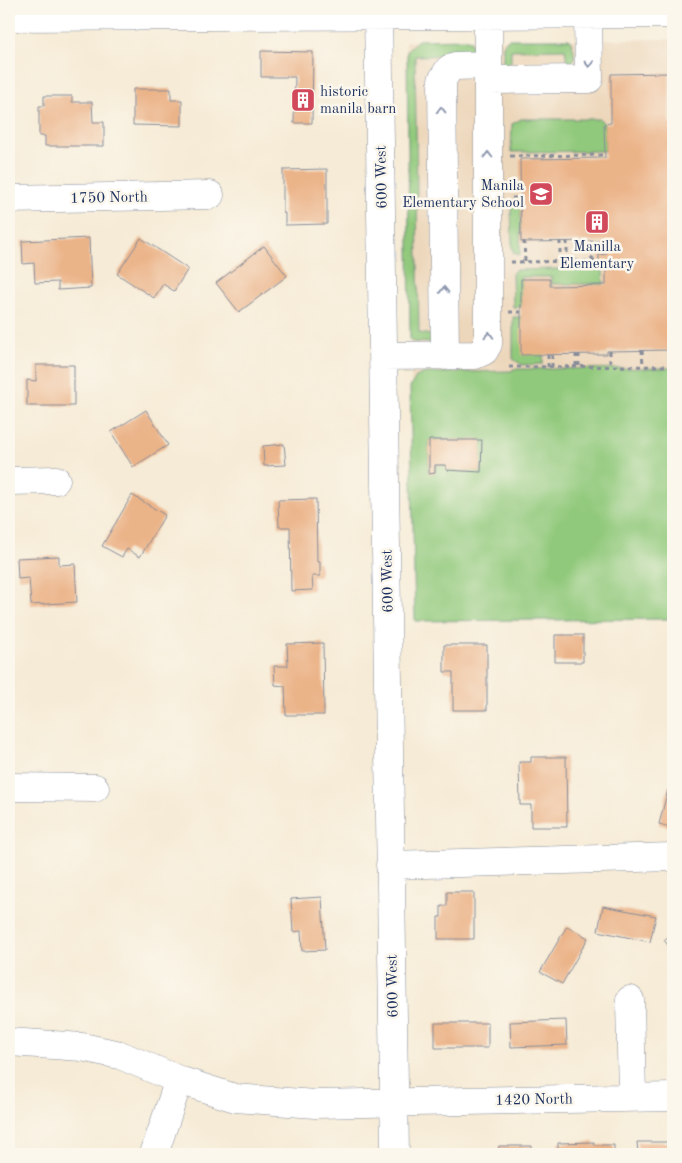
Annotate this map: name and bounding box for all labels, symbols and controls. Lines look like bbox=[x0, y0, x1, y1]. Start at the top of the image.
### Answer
one-way arrow bbox=[584, 60, 594, 68]
place label: historic manila barn bbox=[320, 85, 396, 117]
building icon: historic manila barn bbox=[290, 87, 316, 113]
one-way arrow bbox=[436, 106, 447, 114]
street label: 600 West bbox=[374, 145, 391, 209]
one-way arrow bbox=[483, 150, 493, 158]
place label: Manila Elementary School bbox=[402, 179, 525, 211]
school or university icon: Manila Elementary School bbox=[528, 181, 554, 207]
street label: 1750 North bbox=[70, 190, 148, 207]
building icon: Manilla Elementary bbox=[584, 209, 610, 235]
place label: Manilla Elementary bbox=[560, 240, 635, 272]
one-way arrow bbox=[439, 286, 449, 294]
one-way arrow bbox=[484, 330, 495, 338]
street label: 600 West bbox=[380, 549, 397, 613]
street label: 600 West bbox=[385, 954, 402, 1018]
street label: 1420 North bbox=[495, 1092, 573, 1109]

